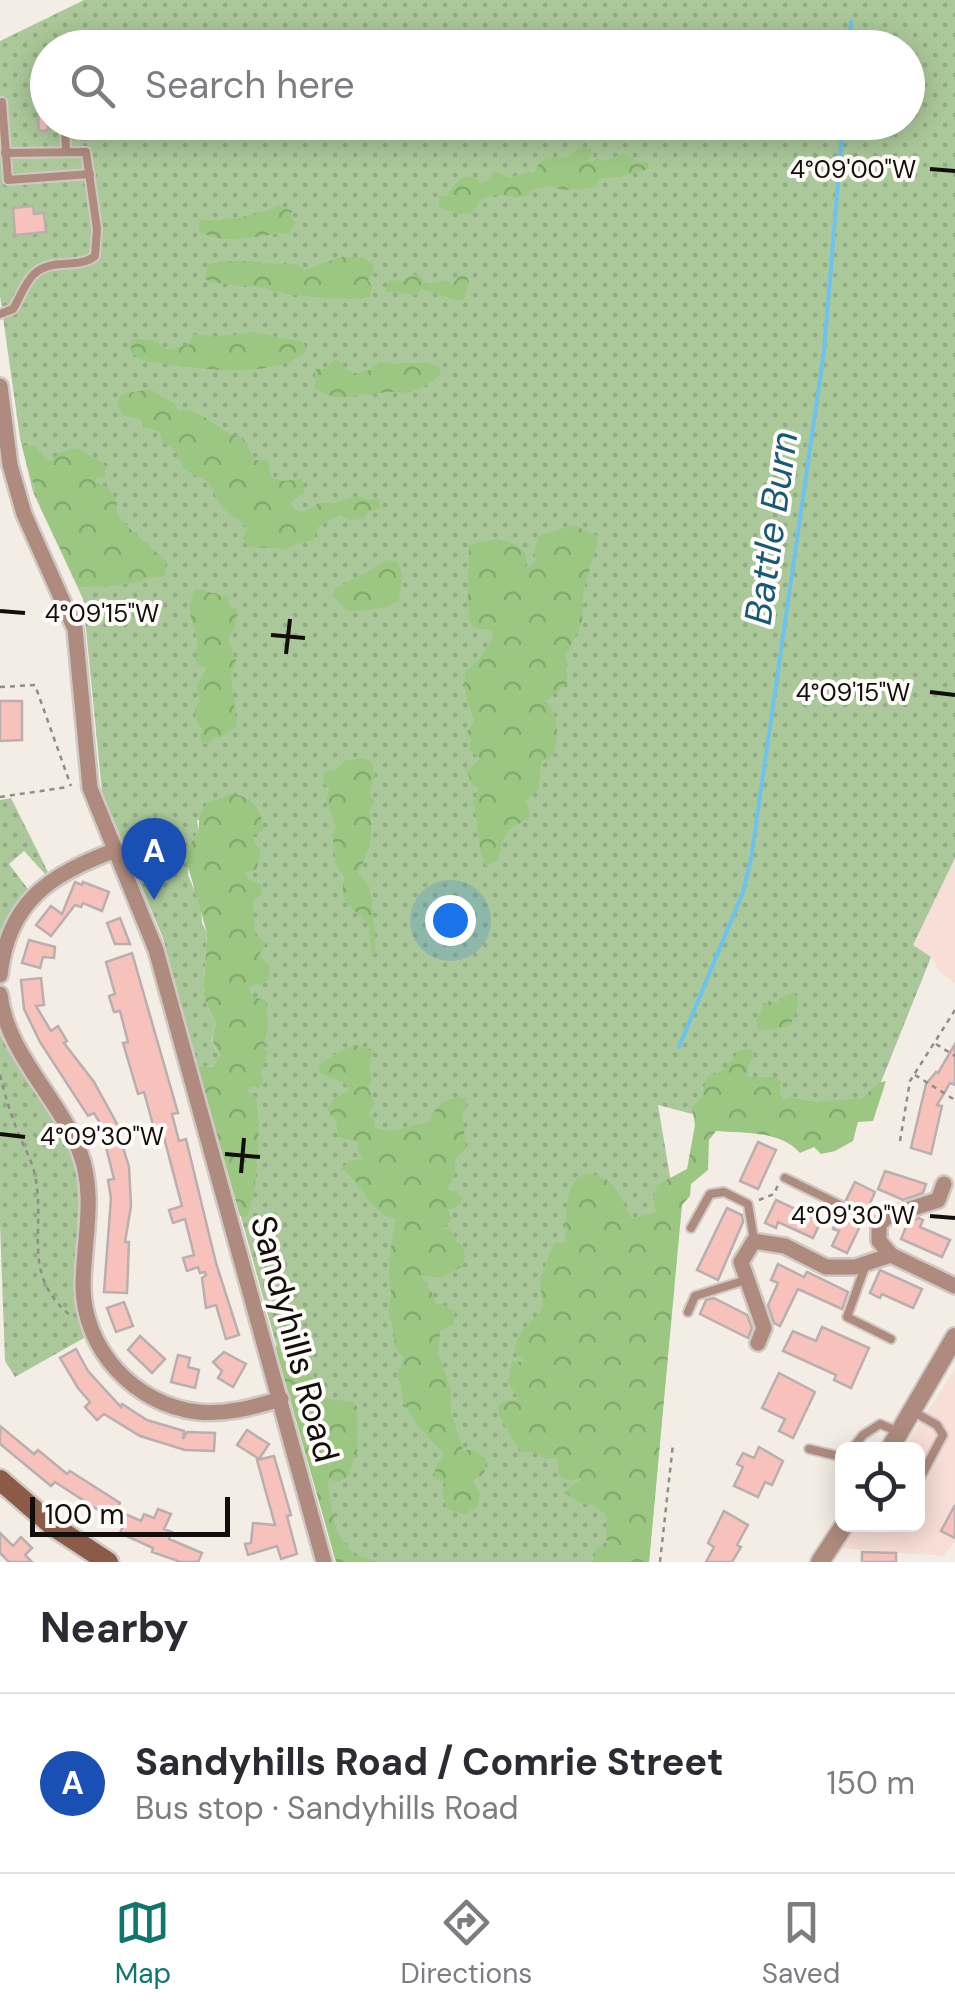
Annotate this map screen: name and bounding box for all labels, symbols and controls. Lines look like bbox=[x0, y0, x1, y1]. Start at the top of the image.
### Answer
search box bbox=[30, 30, 925, 140]
icon: search bbox=[65, 58, 120, 113]
text: Search here bbox=[145, 60, 355, 110]
text: 4°09'00"W bbox=[790, 153, 916, 186]
water label: Battle Burn bbox=[733, 428, 809, 628]
text: 4°09'15"W bbox=[45, 597, 159, 630]
text: 4°09'15"W bbox=[796, 676, 910, 709]
pin: A bbox=[122, 818, 186, 900]
your location bbox=[425, 895, 476, 946]
text: 4°09'30"W bbox=[40, 1120, 164, 1153]
text: 4°09'30"W bbox=[791, 1199, 915, 1232]
street label: Sandyhills Road bbox=[240, 1211, 350, 1467]
map controls bbox=[835, 1442, 925, 1532]
button: locate bbox=[835, 1442, 925, 1532]
scale bar bbox=[30, 1492, 230, 1536]
text: 100 m bbox=[45, 1496, 124, 1533]
text: Nearby bbox=[40, 1600, 189, 1655]
text: Sandyhills Road / Comrie Street bbox=[135, 1737, 723, 1787]
text: A bbox=[61, 1762, 84, 1804]
text: 150 m bbox=[827, 1762, 915, 1804]
text: Bus stop · Sandyhills Road bbox=[135, 1787, 519, 1829]
tab: Map bbox=[115, 1895, 171, 1992]
tab: Directions bbox=[401, 1895, 532, 1992]
tab: Saved bbox=[762, 1895, 840, 1992]

